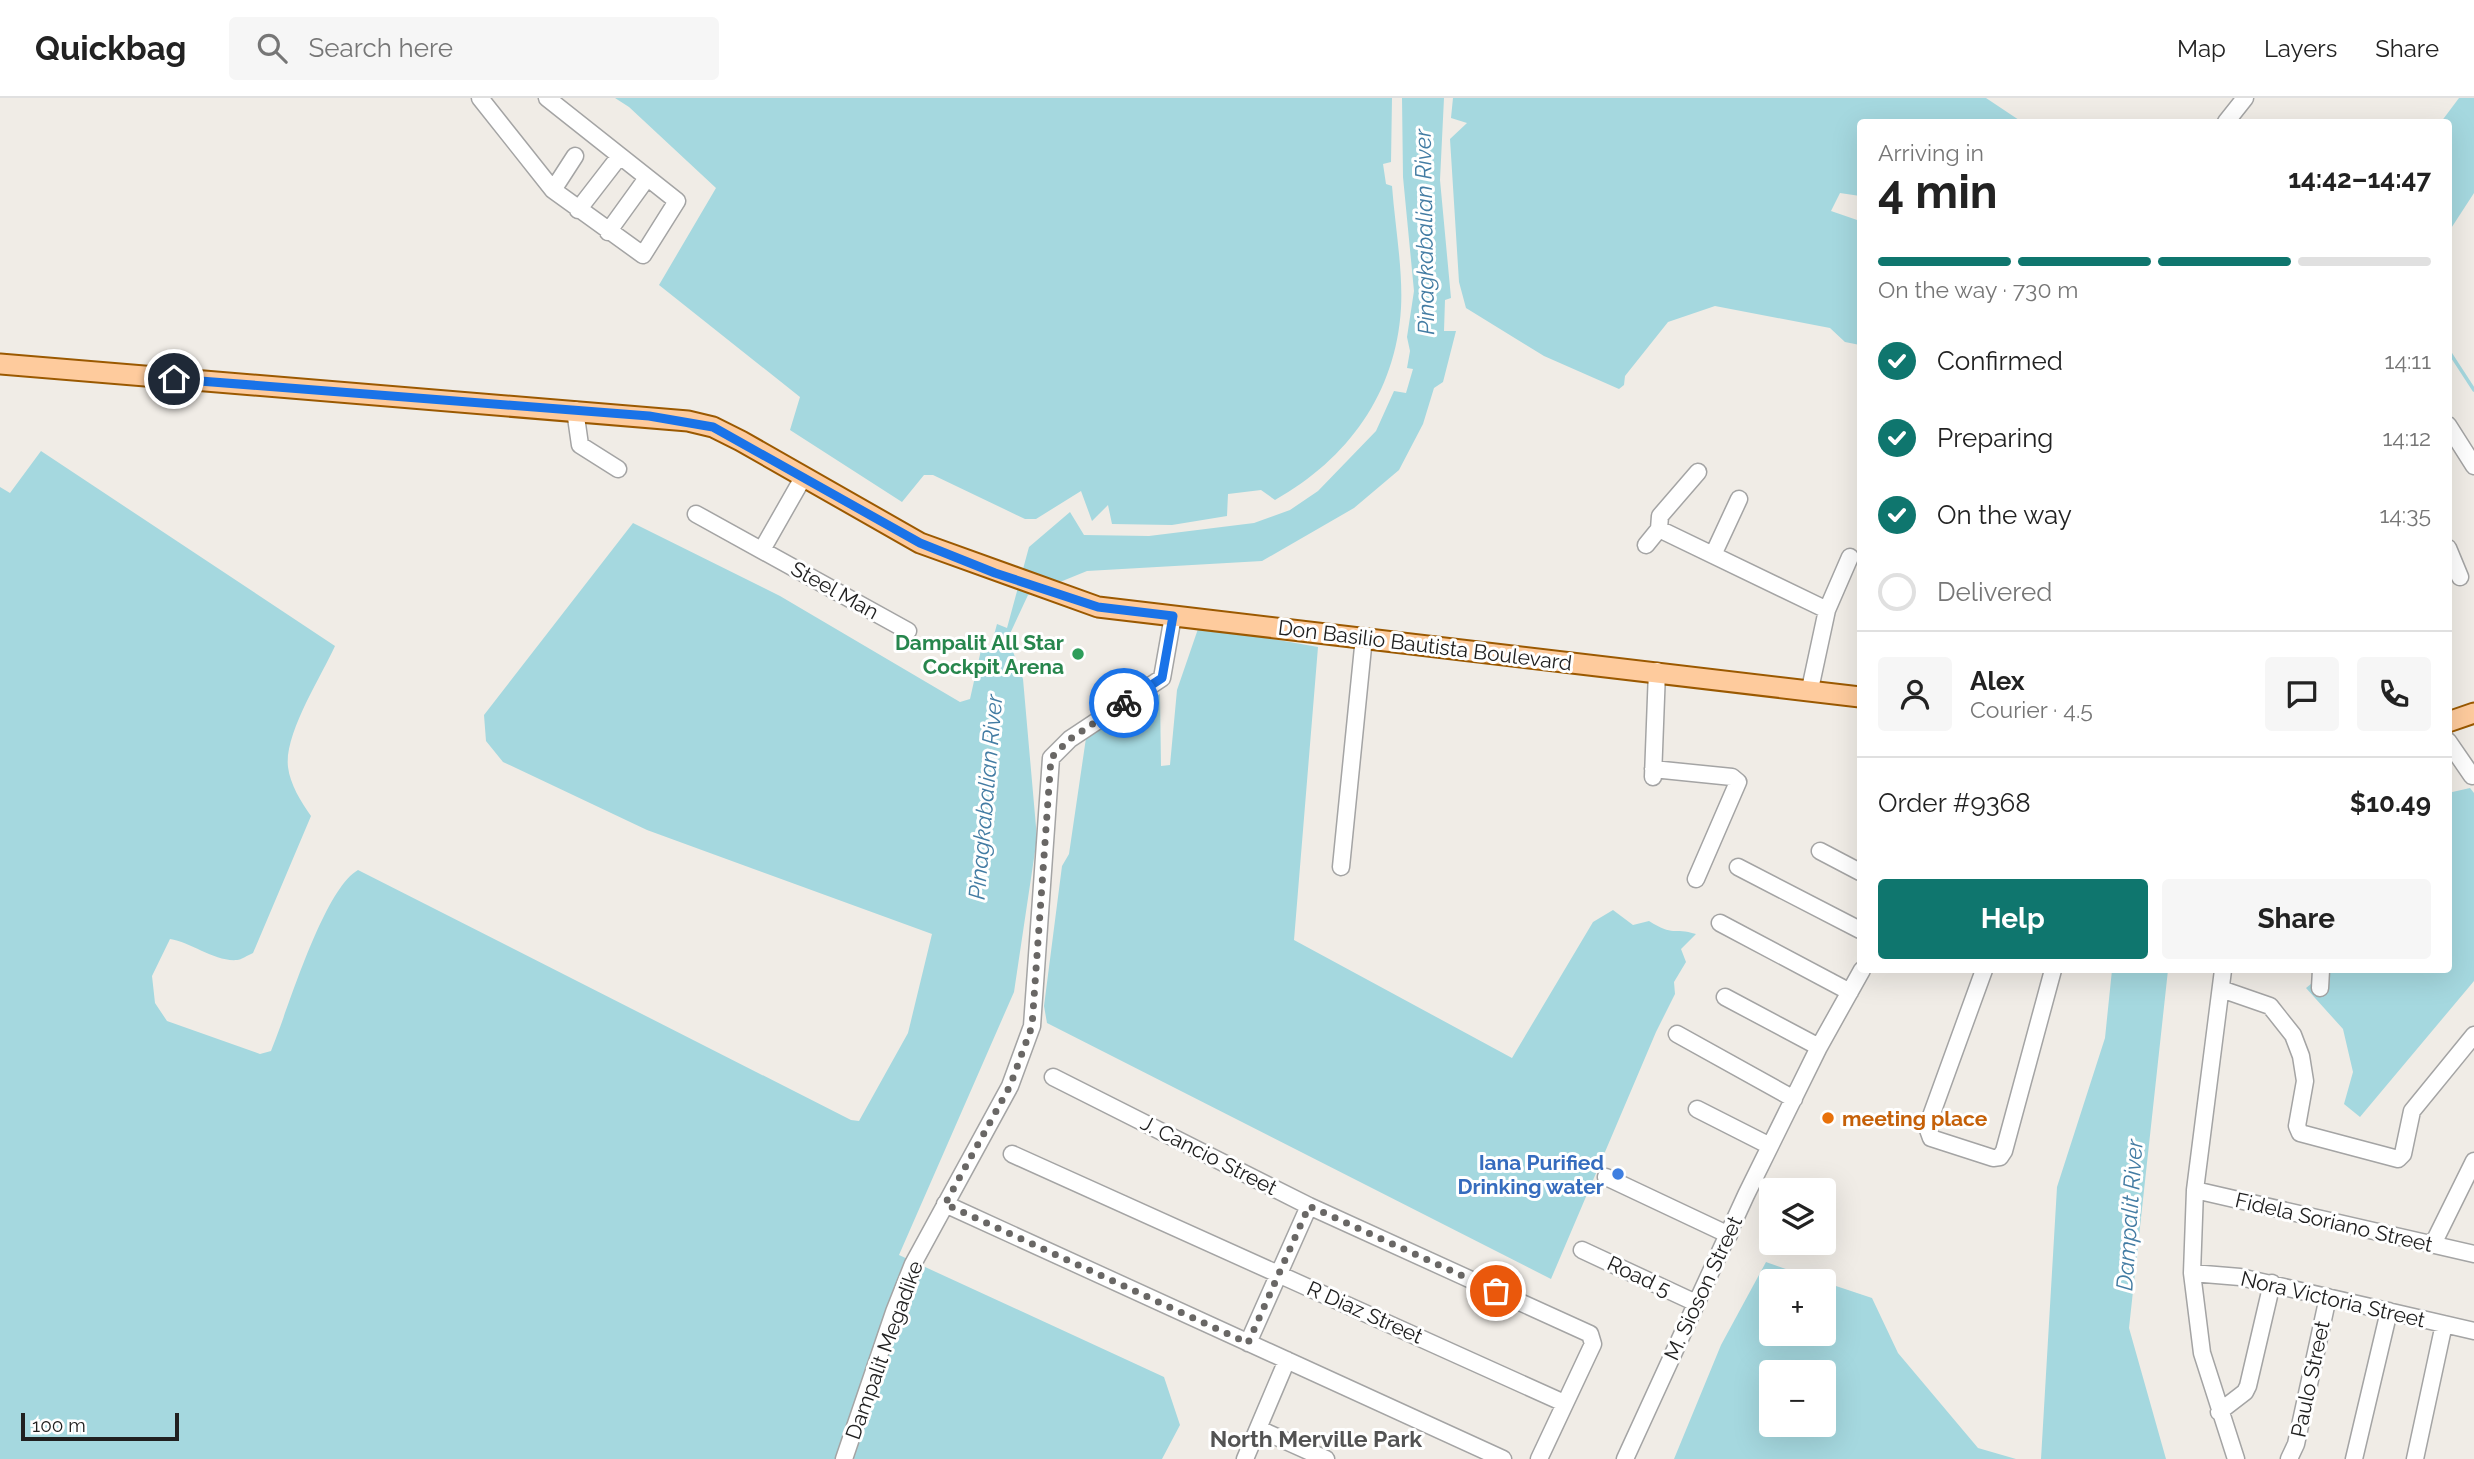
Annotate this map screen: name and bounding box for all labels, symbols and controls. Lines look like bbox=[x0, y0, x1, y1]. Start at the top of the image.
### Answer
search box bbox=[229, 17, 719, 80]
text: Quickbag bbox=[35, 29, 187, 68]
icon: search bbox=[253, 29, 291, 67]
text: Search here bbox=[309, 33, 453, 63]
text: Map bbox=[2177, 34, 2226, 63]
text: Layers bbox=[2264, 34, 2337, 63]
text: Share bbox=[2375, 34, 2439, 63]
water label: Pinagkabalian River bbox=[1409, 128, 1439, 335]
text: Arriving in bbox=[1878, 139, 1984, 166]
text: 14:42–14:47 bbox=[2288, 164, 2431, 194]
text: 4 min bbox=[1878, 165, 1998, 219]
text: On the way · 730 m bbox=[1878, 276, 2078, 303]
icon: check bbox=[1878, 342, 1916, 380]
text: Confirmed bbox=[1937, 346, 2063, 376]
text: 14:11 bbox=[2385, 347, 2431, 374]
pin bbox=[144, 349, 204, 409]
icon: home bbox=[155, 360, 193, 398]
icon: check bbox=[1878, 419, 1916, 457]
text: Preparing bbox=[1937, 423, 2053, 453]
text: 14:12 bbox=[2382, 424, 2431, 451]
icon: check bbox=[1878, 496, 1916, 534]
text: On the way bbox=[1937, 500, 2072, 530]
text: 14:35 bbox=[2379, 501, 2431, 528]
street label: Steel Man bbox=[787, 556, 883, 624]
text: Delivered bbox=[1937, 577, 2052, 607]
street label: Don Basilio Bautista Boulevard bbox=[1277, 615, 1573, 675]
place label: Dampalit All Star Cockpit Arena bbox=[895, 630, 1064, 679]
marker: Dampalit All Star Cockpit Arena bbox=[1070, 646, 1086, 662]
button: person bbox=[1878, 657, 1952, 731]
button: chat bbox=[2265, 657, 2339, 731]
button: phone bbox=[2357, 657, 2431, 731]
text: Alex bbox=[1970, 666, 2025, 696]
courier bbox=[1089, 668, 1159, 738]
icon: bike bbox=[1105, 684, 1143, 722]
water label: Pinagkabalian River bbox=[963, 692, 1008, 901]
text: Courier · 4.5 bbox=[1970, 696, 2093, 723]
text: Order #9368 bbox=[1878, 788, 2031, 818]
text: $10.49 bbox=[2350, 788, 2431, 818]
button: Help bbox=[1878, 879, 2148, 959]
button: Share bbox=[2162, 879, 2431, 959]
place label: meeting place bbox=[1842, 1106, 1988, 1131]
street label: J. Cancio Street bbox=[1137, 1110, 1281, 1200]
marker: meeting place bbox=[1820, 1110, 1836, 1126]
water label: Dampalit River bbox=[2110, 1137, 2148, 1292]
place label: Iana Purified Drinking water bbox=[1457, 1150, 1604, 1199]
marker: Iana Purified Drinking water bbox=[1610, 1166, 1626, 1182]
map controls bbox=[1759, 1178, 1836, 1437]
button: layers bbox=[1759, 1178, 1836, 1255]
street label: Fidela Soriano Street bbox=[2233, 1187, 2435, 1257]
street label: M. Sioson Street bbox=[1659, 1212, 1747, 1364]
street label: Road 5 bbox=[1603, 1250, 1675, 1302]
street label: Dampalit Megadike bbox=[840, 1257, 928, 1443]
pin bbox=[1466, 1261, 1526, 1321]
street label: Nora Victoria Street bbox=[2238, 1266, 2428, 1332]
button: + bbox=[1759, 1269, 1836, 1346]
icon: bag bbox=[1477, 1272, 1515, 1310]
street label: R Diaz Street bbox=[1303, 1275, 1427, 1349]
street label: Paulo Street bbox=[2285, 1318, 2335, 1440]
button: − bbox=[1759, 1360, 1836, 1437]
scale bar bbox=[21, 1410, 178, 1442]
text: 100 m bbox=[32, 1414, 86, 1436]
district label: North Merville Park bbox=[1210, 1425, 1422, 1452]

